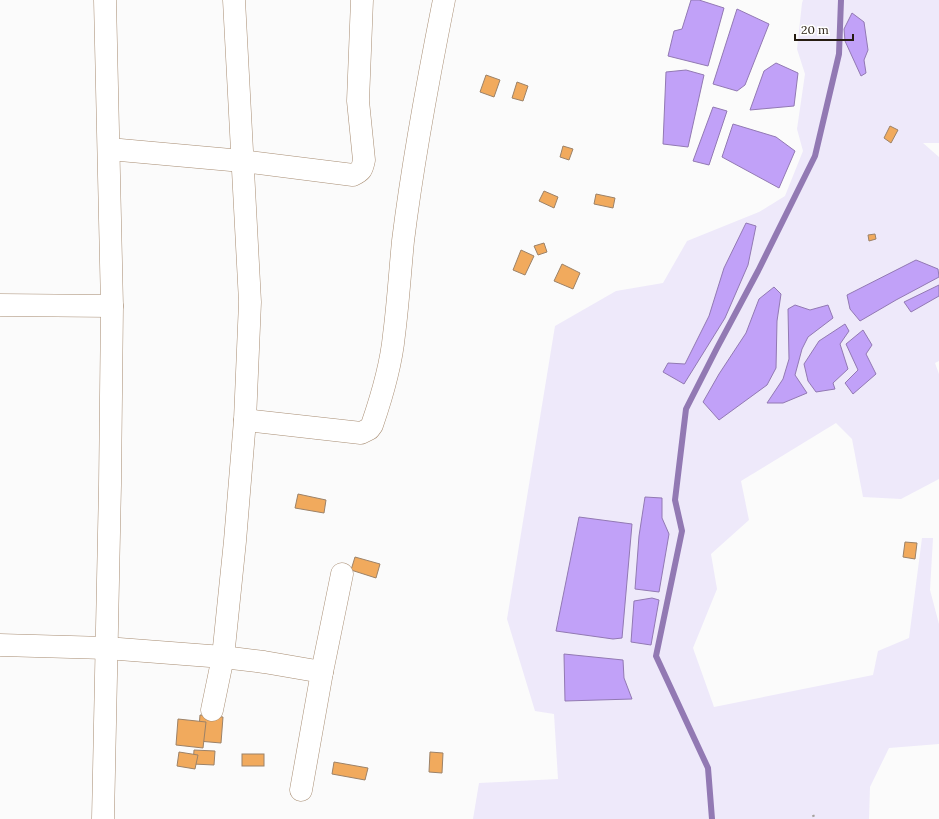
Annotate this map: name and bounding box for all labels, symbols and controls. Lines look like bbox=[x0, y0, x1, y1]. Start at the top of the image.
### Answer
scale bar bbox=[795, 16, 853, 42]
text: 20 m bbox=[801, 22, 829, 37]

